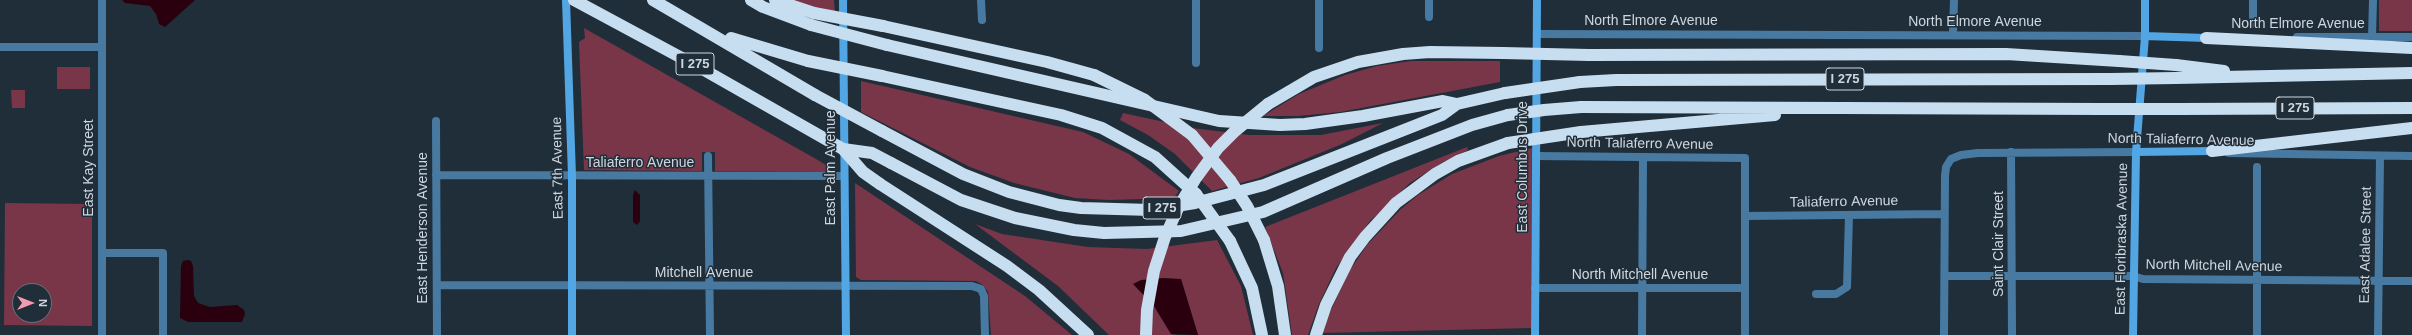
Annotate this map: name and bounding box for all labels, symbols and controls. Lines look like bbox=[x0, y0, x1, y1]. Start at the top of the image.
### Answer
street label: North Elmore Avenue bbox=[1584, 13, 1718, 29]
street label: North Elmore Avenue bbox=[1908, 14, 2042, 30]
street label: North Elmore Avenue bbox=[2231, 16, 2365, 32]
road number: I 275 bbox=[676, 53, 714, 75]
road number: I 275 bbox=[1826, 68, 1864, 90]
road number: I 275 bbox=[2276, 97, 2314, 119]
street label: East Columbus Drive bbox=[1515, 101, 1531, 233]
street label: East Palm Avenue bbox=[823, 111, 839, 225]
street label: East 7th Avenue bbox=[549, 117, 567, 219]
street label: East Kay Street bbox=[81, 119, 97, 217]
street label: North Taliaferro Avenue bbox=[2107, 130, 2255, 150]
street label: North Taliaferro Avenue bbox=[1566, 134, 1714, 154]
street label: East Henderson Avenue bbox=[415, 152, 431, 304]
street label: Taliaferro Avenue bbox=[586, 155, 694, 171]
street label: East Floribraska Avenue bbox=[2112, 163, 2132, 315]
street label: East Adalee Street bbox=[2357, 186, 2375, 304]
street label: Saint Clair Street bbox=[1991, 191, 2007, 297]
street label: Taliaferro Avenue bbox=[1790, 193, 1898, 211]
road number: I 275 bbox=[1143, 197, 1181, 219]
street label: North Mitchell Avenue bbox=[2146, 256, 2282, 276]
street label: Mitchell Avenue bbox=[655, 265, 753, 281]
street label: North Mitchell Avenue bbox=[1572, 267, 1708, 283]
north arrow bbox=[12, 283, 52, 323]
text: N bbox=[37, 299, 49, 307]

